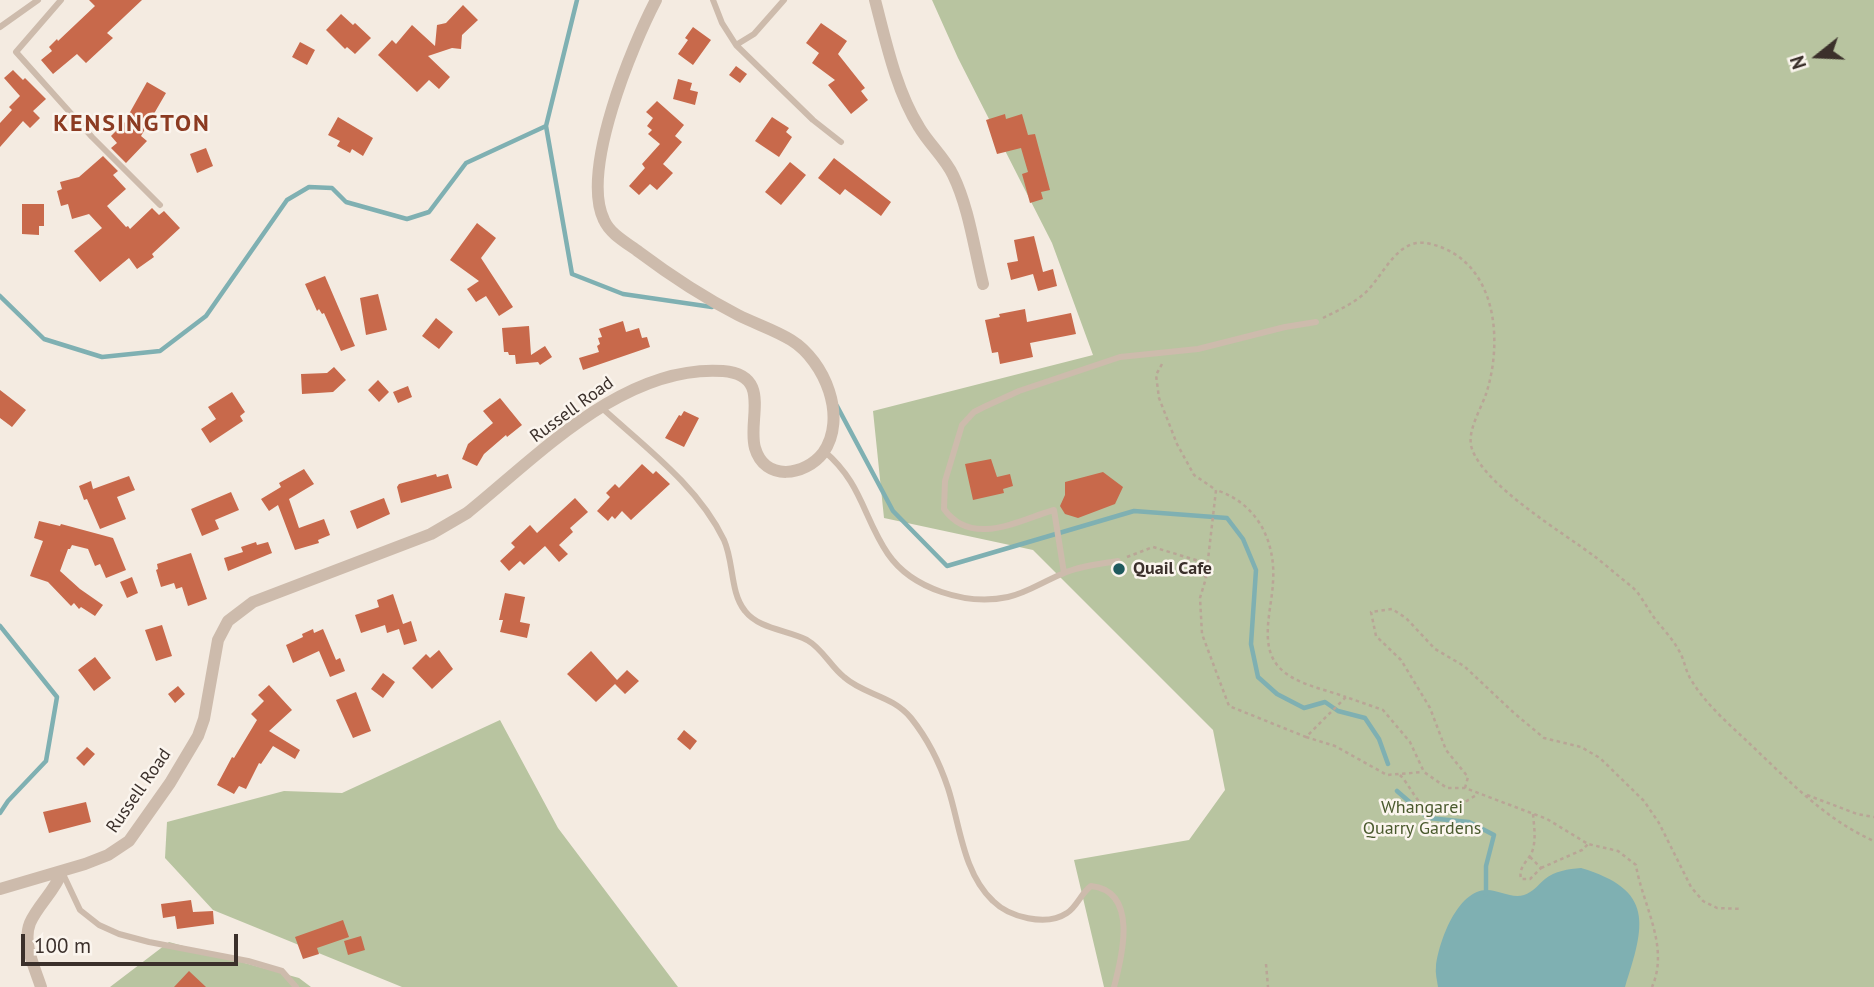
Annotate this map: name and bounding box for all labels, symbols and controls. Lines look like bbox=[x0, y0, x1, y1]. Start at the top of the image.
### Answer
north arrow bbox=[1783, 21, 1853, 91]
text: N bbox=[1785, 53, 1811, 72]
district label: KENSINGTON bbox=[54, 110, 210, 138]
street label: Russell Road bbox=[526, 372, 618, 448]
place label: Quail Cafe bbox=[1133, 558, 1212, 580]
marker: Quail Cafe bbox=[1111, 561, 1127, 577]
street label: Russell Road bbox=[102, 745, 176, 837]
park label: Whangarei Quarry Gardens bbox=[1363, 797, 1481, 840]
scale bar bbox=[24, 920, 242, 964]
text: 100 m bbox=[34, 932, 91, 959]

